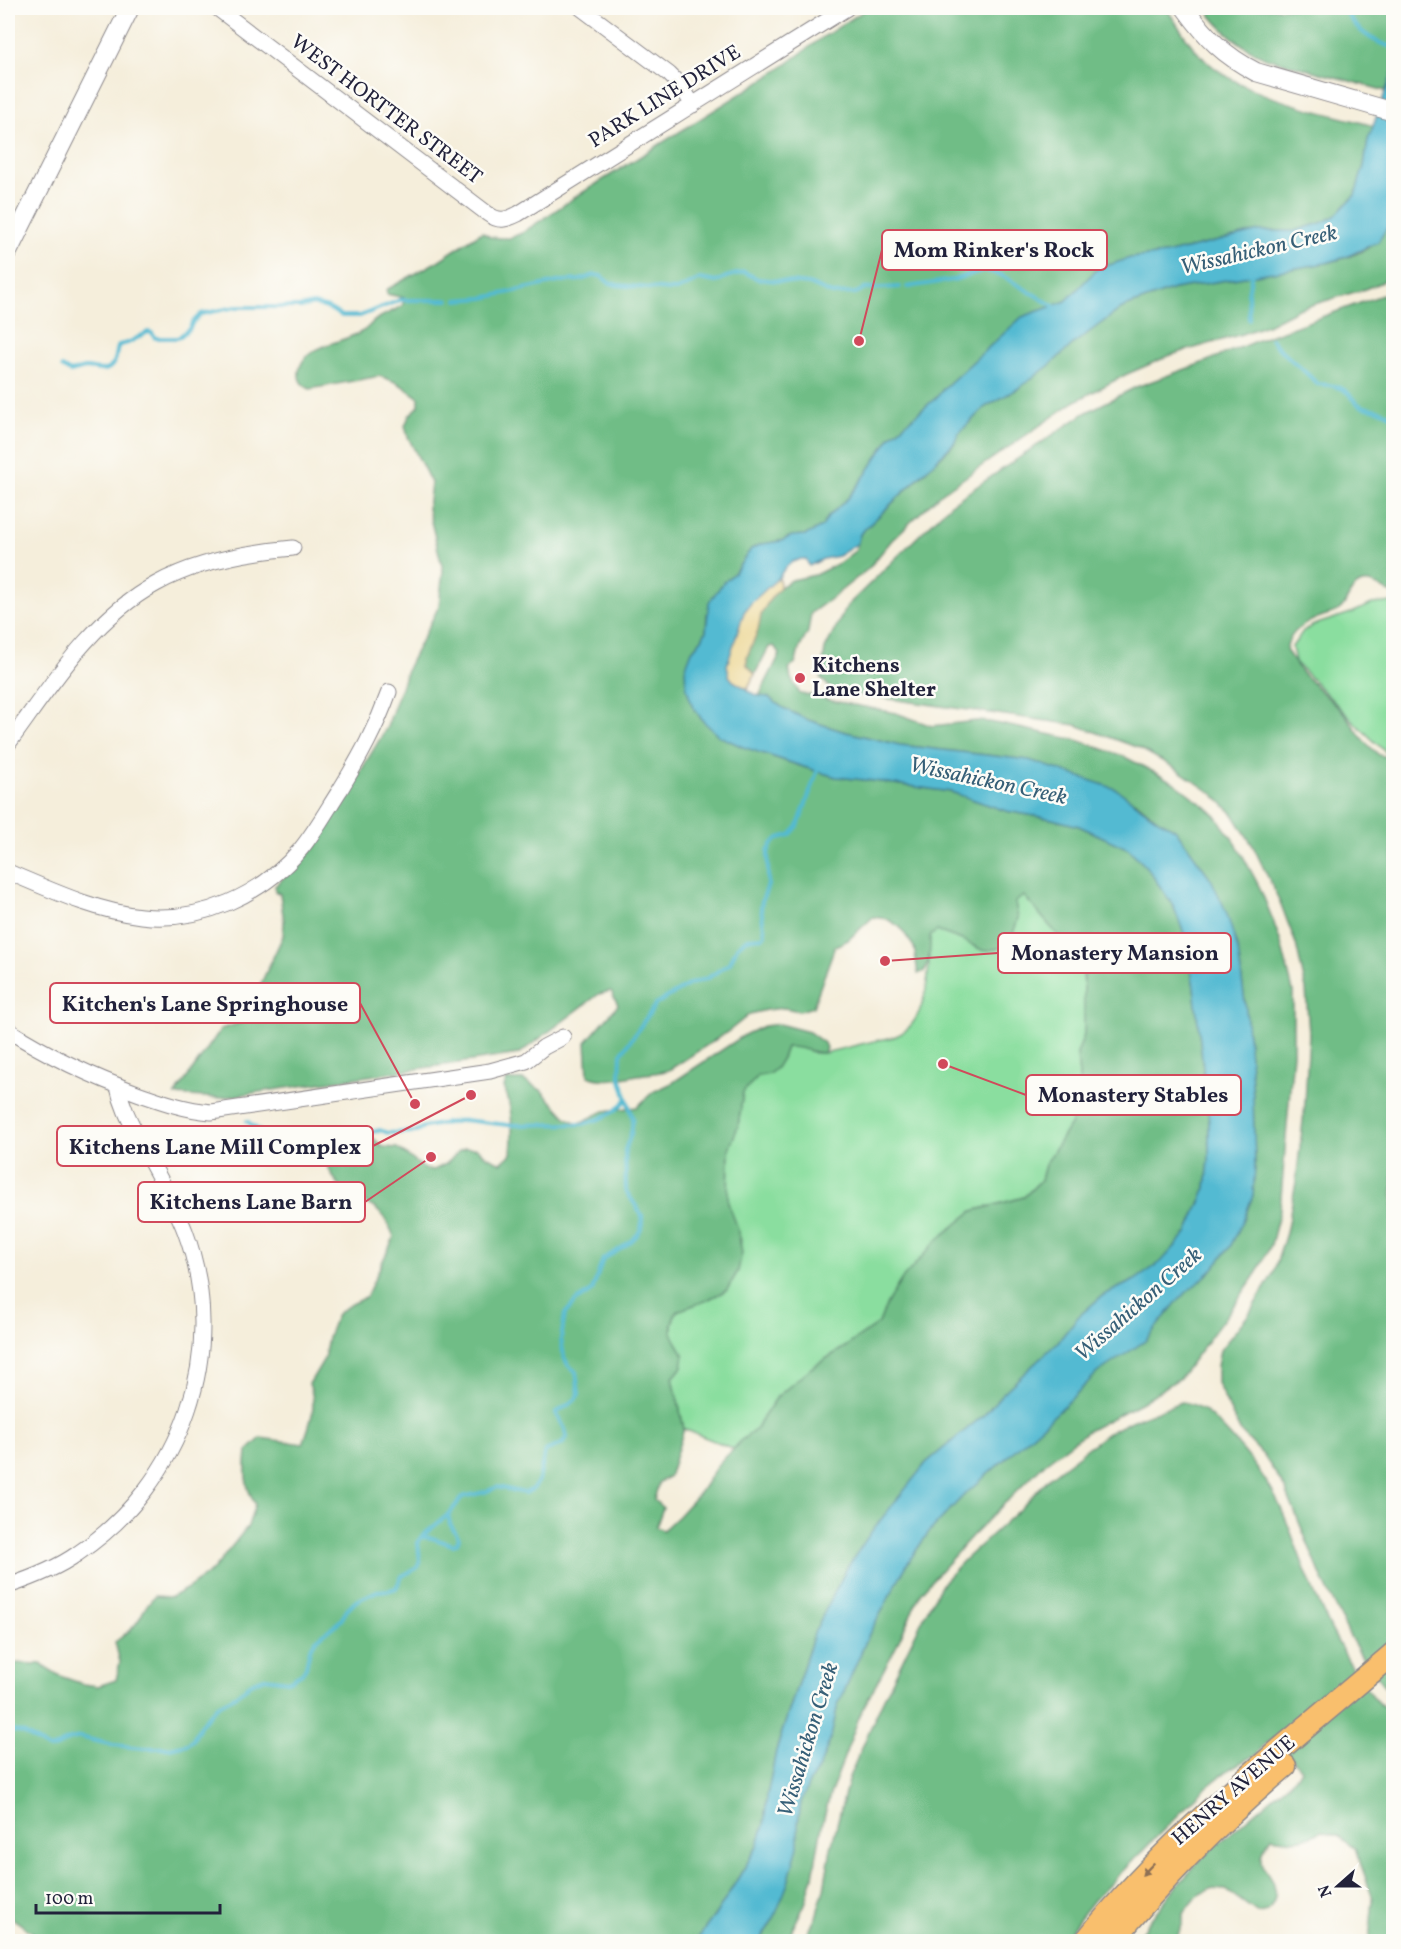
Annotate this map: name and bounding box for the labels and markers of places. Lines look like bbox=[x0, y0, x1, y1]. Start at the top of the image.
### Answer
callout: Mom Rinker's Rock bbox=[882, 230, 1107, 270]
place label: Kitchens Lane Shelter bbox=[812, 652, 936, 705]
marker: Kitchens Lane Shelter bbox=[793, 671, 807, 685]
callout: Monastery Mansion bbox=[998, 933, 1231, 973]
callout: Kitchen's Lane Springhouse bbox=[50, 983, 360, 1023]
callout: Monastery Stables bbox=[1026, 1075, 1241, 1115]
callout: Kitchens Lane Mill Complex bbox=[57, 1126, 373, 1166]
callout: Kitchens Lane Barn bbox=[138, 1182, 365, 1222]

